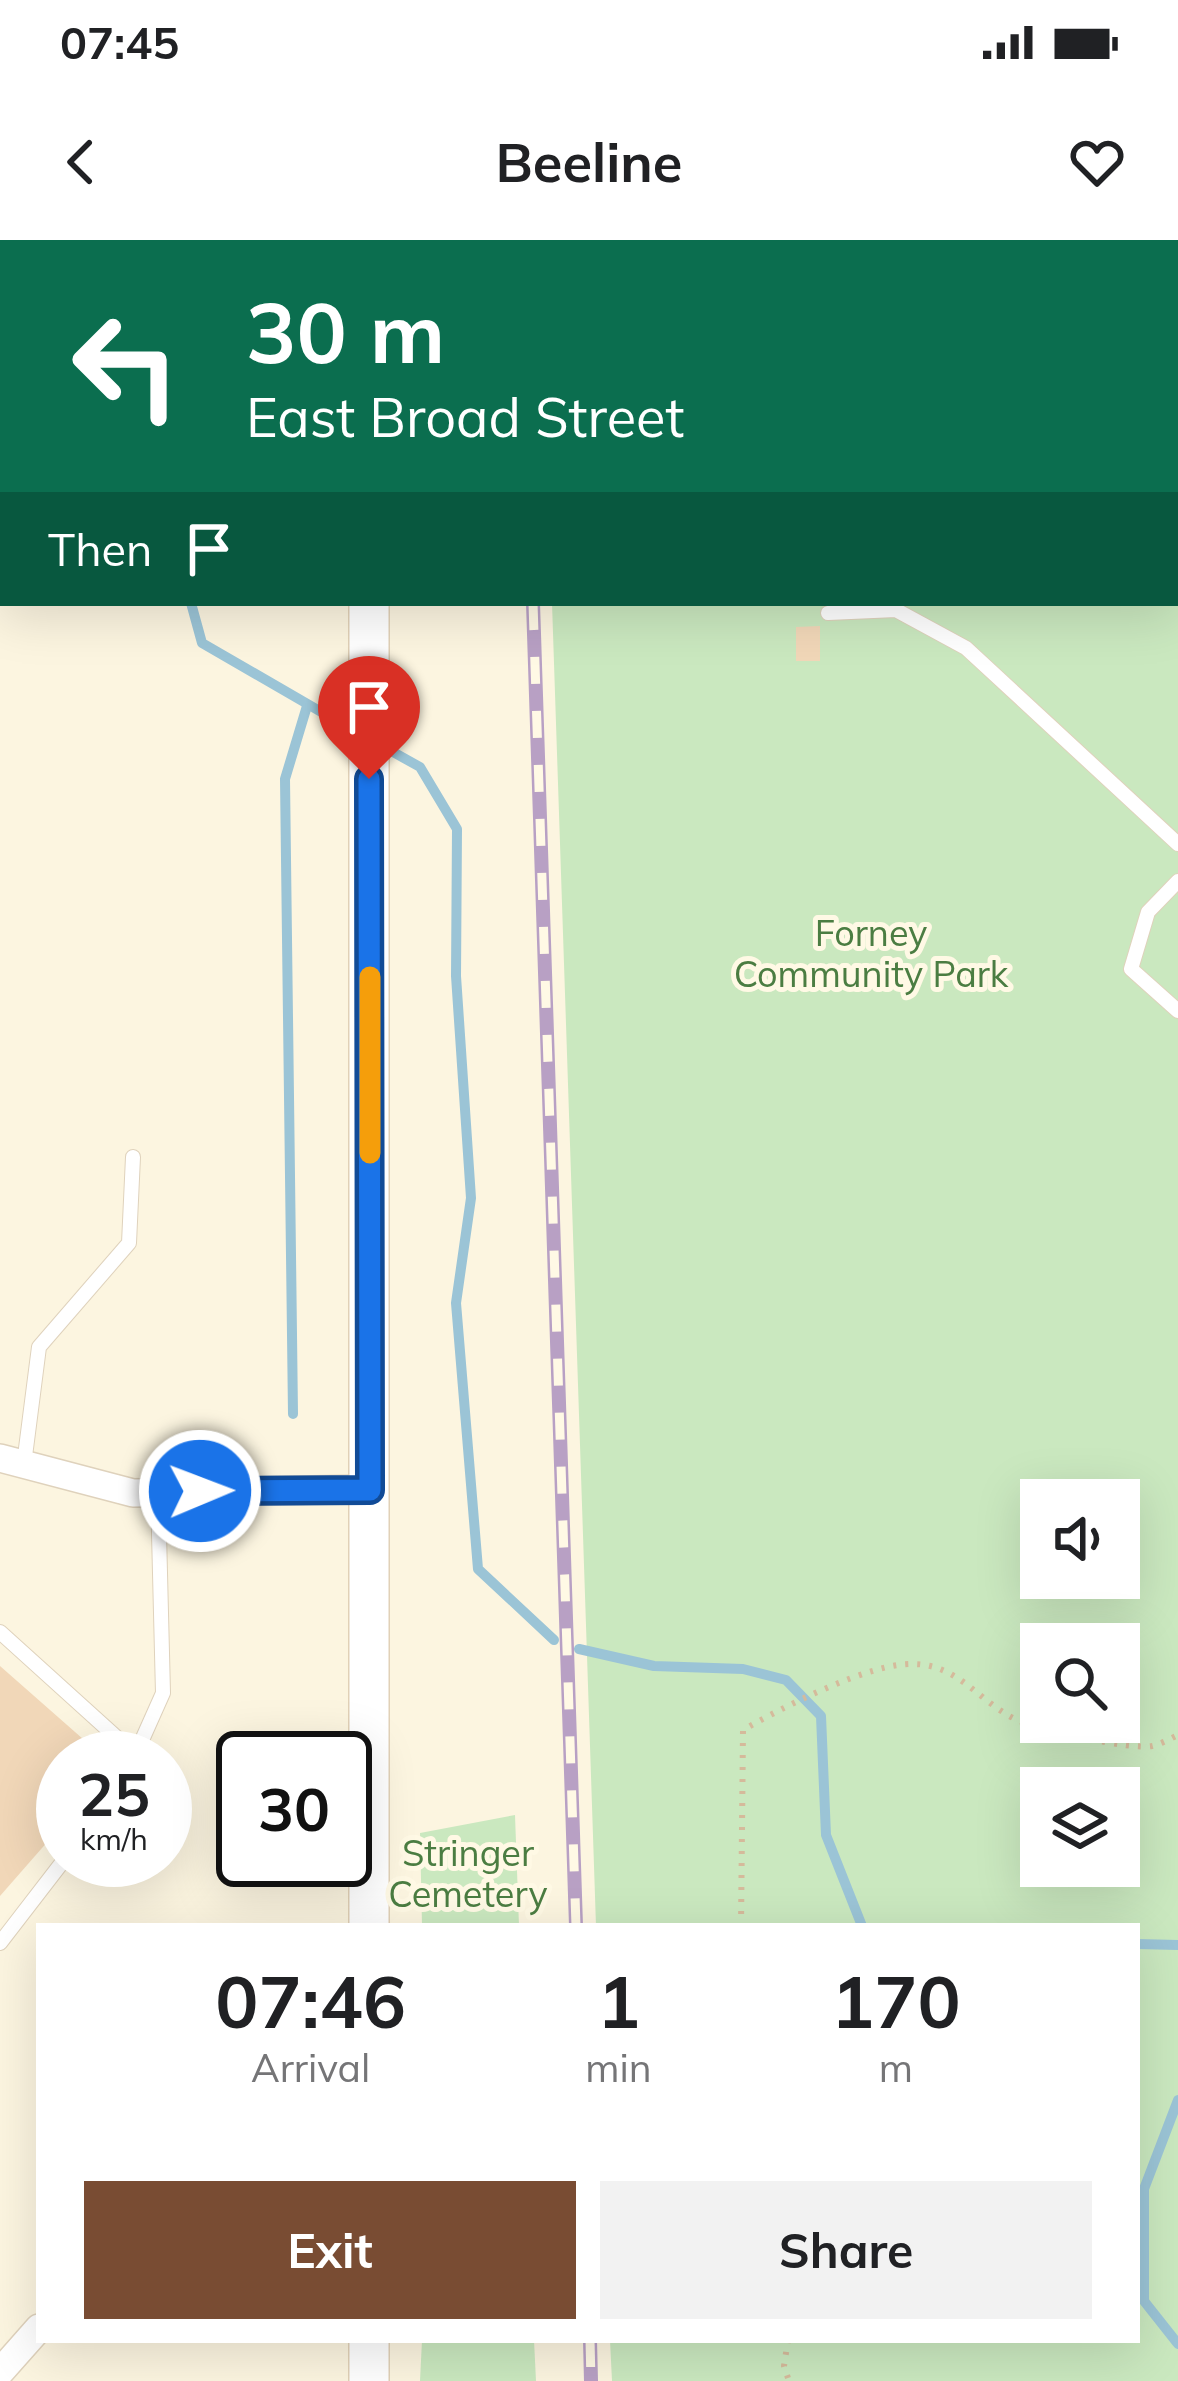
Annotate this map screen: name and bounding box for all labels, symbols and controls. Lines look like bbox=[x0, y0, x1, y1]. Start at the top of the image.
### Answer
text: 07:45 bbox=[60, 14, 179, 70]
text: Beeline bbox=[496, 128, 682, 196]
icon: back bbox=[48, 129, 114, 195]
icon: heart bbox=[1064, 129, 1130, 195]
text: 30 m bbox=[246, 279, 445, 384]
icon: left bbox=[48, 288, 204, 444]
text: East Broad Street bbox=[246, 383, 684, 451]
icon: arrive bbox=[176, 516, 242, 582]
text: Then bbox=[48, 521, 152, 577]
pin bbox=[318, 656, 420, 779]
icon: arrive bbox=[336, 674, 402, 740]
park label: Forney Community Park bbox=[734, 910, 1009, 996]
position arrow bbox=[137, 1428, 263, 1554]
map controls bbox=[1020, 1479, 1140, 1887]
button: sound bbox=[1020, 1479, 1140, 1599]
button: search bbox=[1020, 1623, 1140, 1743]
speed limit sign: 30 bbox=[216, 1731, 372, 1887]
text: 25 bbox=[78, 1756, 150, 1831]
button: layers bbox=[1020, 1767, 1140, 1887]
text: km/h bbox=[80, 1820, 148, 1858]
park label: Stringer Cemetery bbox=[388, 1830, 548, 1916]
text: 07:46 bbox=[215, 1956, 406, 2046]
text: 1 bbox=[597, 1956, 640, 2046]
text: 170 bbox=[831, 1956, 961, 2046]
text: Arrival bbox=[251, 2043, 370, 2092]
text: min bbox=[585, 2043, 652, 2092]
text: m bbox=[879, 2043, 913, 2092]
button: Exit bbox=[84, 2181, 576, 2319]
button: Share bbox=[600, 2181, 1092, 2319]

